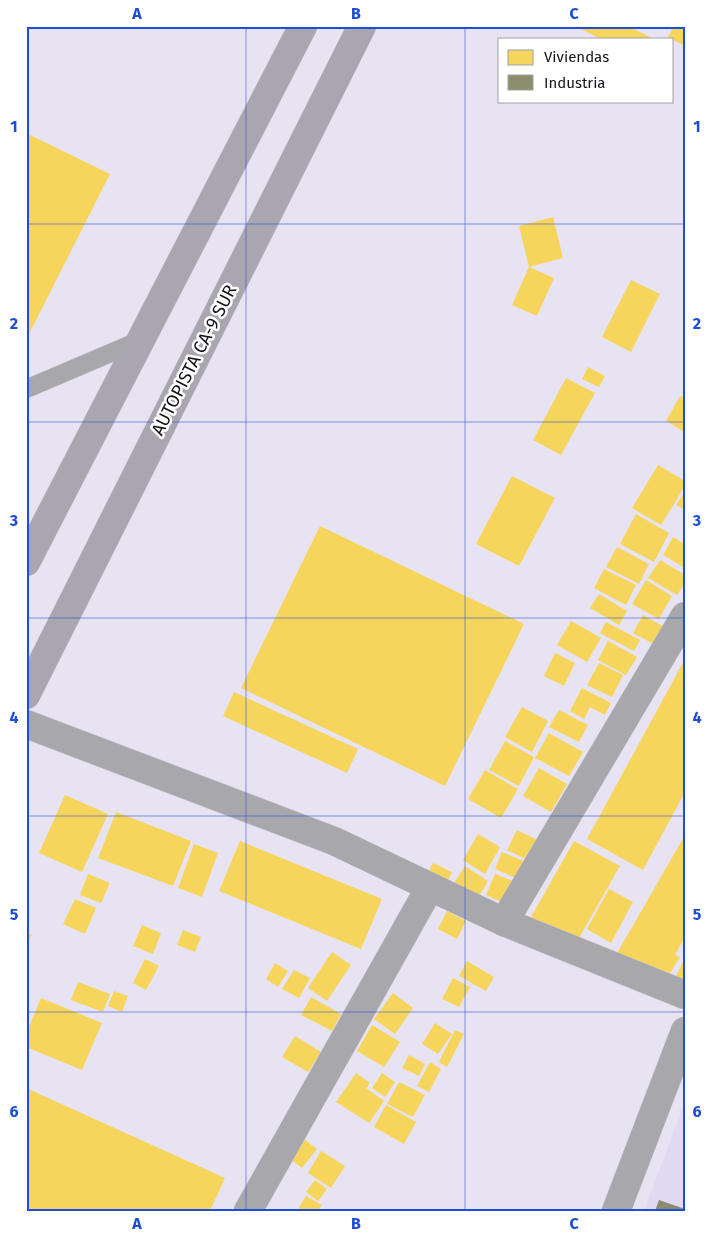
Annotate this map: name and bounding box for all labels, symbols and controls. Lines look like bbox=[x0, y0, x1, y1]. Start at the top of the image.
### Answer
text: A bbox=[131, 4, 142, 23]
text: B bbox=[351, 4, 361, 23]
text: C bbox=[569, 4, 579, 23]
legend bbox=[498, 38, 674, 102]
text: Viviendas bbox=[544, 48, 609, 66]
text: Industria bbox=[544, 74, 606, 92]
text: 1 bbox=[10, 117, 18, 136]
text: 1 bbox=[693, 117, 701, 136]
street label: AUTOPISTA CA-9 SUR bbox=[147, 281, 242, 439]
text: 2 bbox=[10, 314, 18, 333]
text: 2 bbox=[693, 314, 701, 333]
text: 3 bbox=[9, 511, 18, 530]
text: 3 bbox=[692, 511, 701, 530]
text: 4 bbox=[9, 708, 19, 727]
text: 4 bbox=[692, 708, 702, 727]
text: 5 bbox=[10, 905, 19, 924]
text: 5 bbox=[693, 905, 702, 924]
text: 6 bbox=[9, 1102, 19, 1121]
text: 6 bbox=[692, 1102, 702, 1121]
text: A bbox=[131, 1214, 142, 1233]
text: B bbox=[351, 1214, 361, 1233]
text: C bbox=[569, 1214, 579, 1233]

